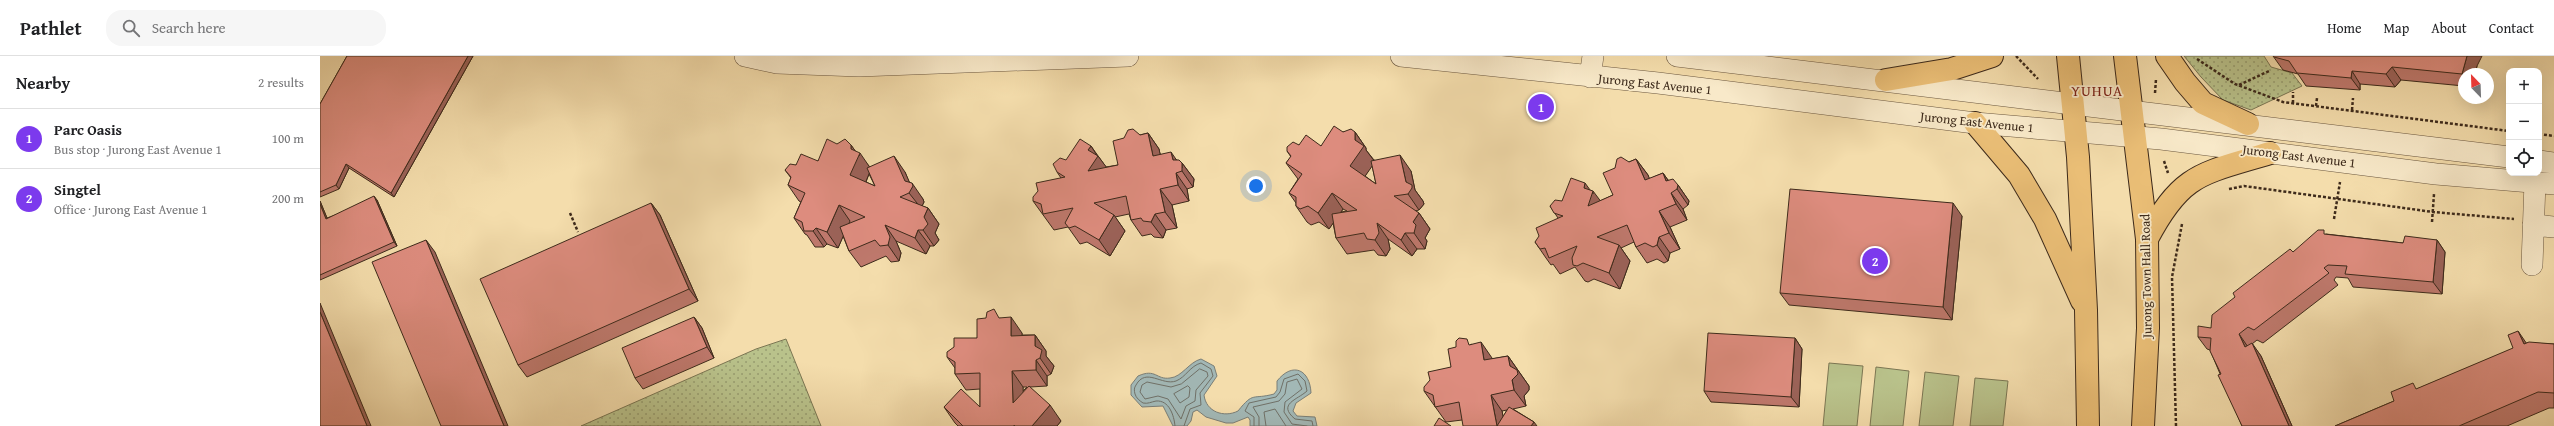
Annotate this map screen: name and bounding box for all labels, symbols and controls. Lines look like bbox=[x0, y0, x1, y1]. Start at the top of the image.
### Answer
search box bbox=[106, 10, 386, 46]
text: Pathlet bbox=[20, 14, 82, 42]
icon: search bbox=[120, 17, 142, 39]
text: Search here bbox=[152, 17, 226, 38]
text: Home bbox=[2327, 18, 2362, 38]
text: Map bbox=[2384, 18, 2409, 38]
text: About bbox=[2431, 18, 2467, 38]
text: Contact bbox=[2489, 18, 2534, 38]
street label: Jurong East Avenue 1 bbox=[1595, 68, 1713, 99]
north arrow bbox=[2458, 68, 2494, 104]
map controls bbox=[2506, 68, 2542, 176]
button: + bbox=[2506, 68, 2542, 104]
text: Nearby bbox=[16, 70, 70, 95]
text: 2 results bbox=[258, 73, 304, 92]
district label: YUHUA bbox=[2071, 80, 2123, 101]
pin: 1 bbox=[1528, 92, 1554, 122]
button: − bbox=[2506, 104, 2542, 140]
street label: Jurong East Avenue 1 bbox=[1917, 106, 2035, 137]
text: Parc Oasis bbox=[54, 119, 122, 140]
text: 1 bbox=[26, 129, 32, 148]
text: 100 m bbox=[272, 129, 304, 148]
street label: Jurong East Avenue 1 bbox=[2239, 139, 2357, 172]
text: Bus stop · Jurong East Avenue 1 bbox=[54, 140, 222, 159]
button: locate bbox=[2506, 140, 2542, 176]
your location bbox=[1246, 176, 1266, 196]
text: Singtel bbox=[54, 179, 101, 200]
text: 2 bbox=[26, 189, 32, 208]
text: 200 m bbox=[272, 189, 304, 208]
text: Office · Jurong East Avenue 1 bbox=[54, 200, 208, 219]
street label: Jurong Town Hall Road bbox=[2135, 214, 2157, 340]
pin: 2 bbox=[1862, 246, 1888, 276]

